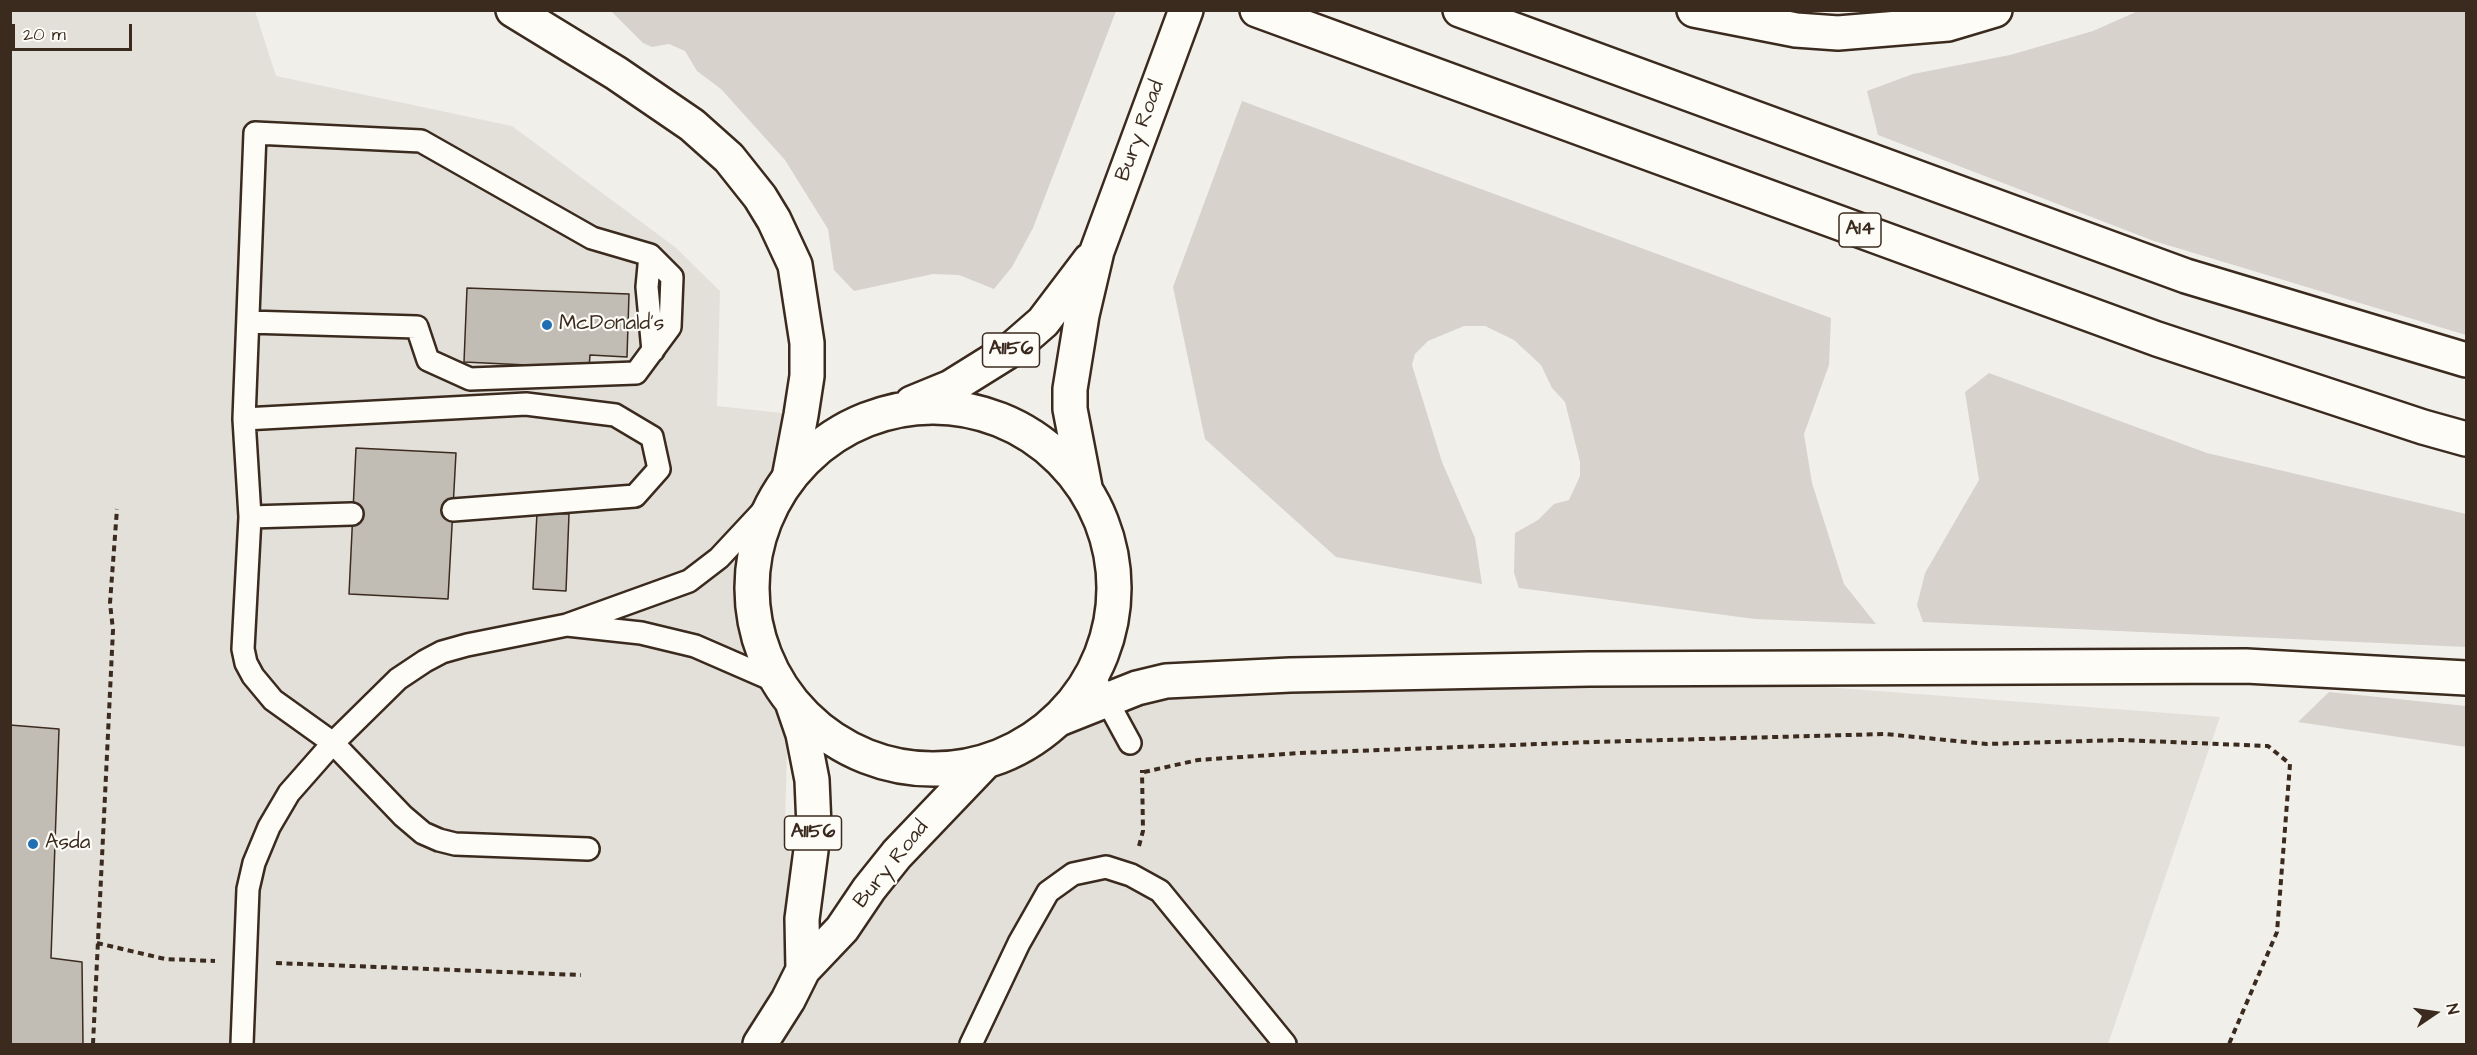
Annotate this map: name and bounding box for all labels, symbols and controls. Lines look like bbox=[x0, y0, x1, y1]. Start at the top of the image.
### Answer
scale bar bbox=[15, 12, 135, 50]
text: 20 m bbox=[23, 22, 66, 47]
street label: Bury Road bbox=[1111, 77, 1171, 185]
road number: A14 bbox=[1839, 213, 1881, 247]
place label: McDonald's bbox=[559, 312, 664, 338]
marker: McDonald's bbox=[540, 318, 554, 332]
road number: A1156 bbox=[982, 333, 1040, 367]
road number: A1156 bbox=[784, 816, 842, 850]
street label: Bury Road bbox=[849, 816, 935, 914]
place label: Asda bbox=[45, 831, 90, 857]
marker: Asda bbox=[26, 837, 40, 851]
north arrow bbox=[2405, 983, 2465, 1043]
text: N bbox=[2441, 1002, 2464, 1016]

